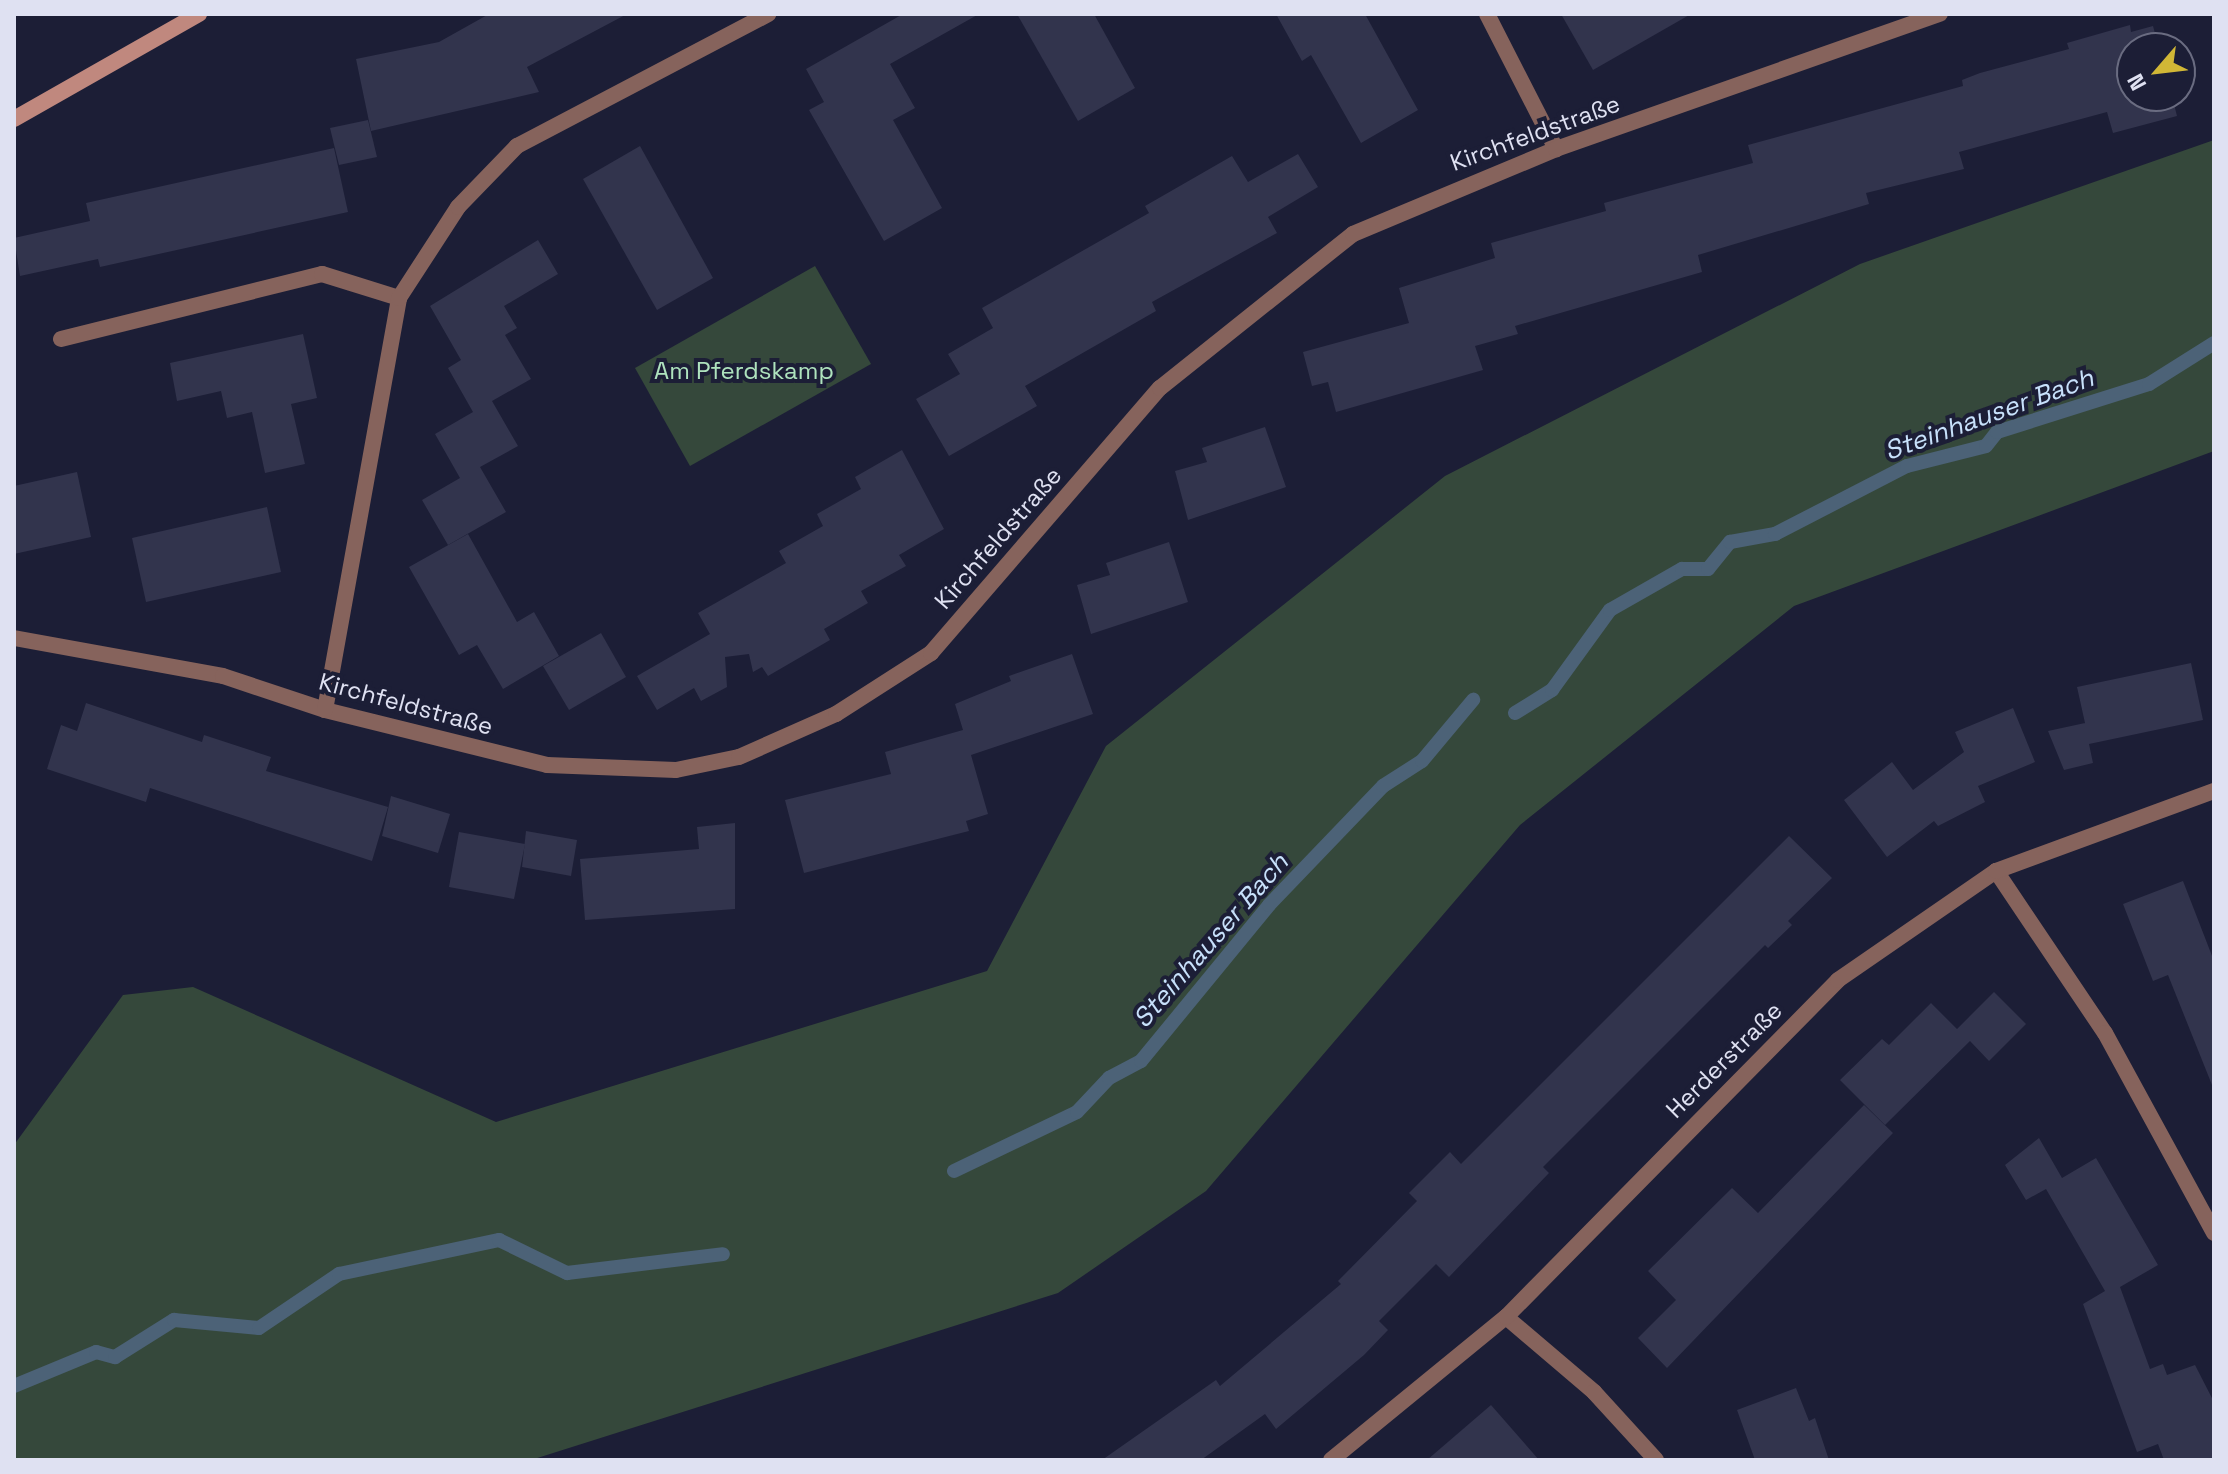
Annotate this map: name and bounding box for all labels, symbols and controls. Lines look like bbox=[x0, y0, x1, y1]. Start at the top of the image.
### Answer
north arrow bbox=[2116, 32, 2196, 112]
text: N bbox=[2121, 69, 2152, 95]
street label: Kirchfeldstraße bbox=[1446, 89, 1624, 177]
park label: Am Pferdskamp bbox=[654, 357, 834, 385]
water label: Steinhauser Bach bbox=[1880, 363, 2098, 467]
street label: Kirchfeldstraße bbox=[929, 461, 1067, 615]
street label: Kirchfeldstraße bbox=[316, 667, 496, 741]
water label: Steinhauser Bach bbox=[1127, 848, 1295, 1034]
street label: Herderstraße bbox=[1660, 996, 1788, 1124]

